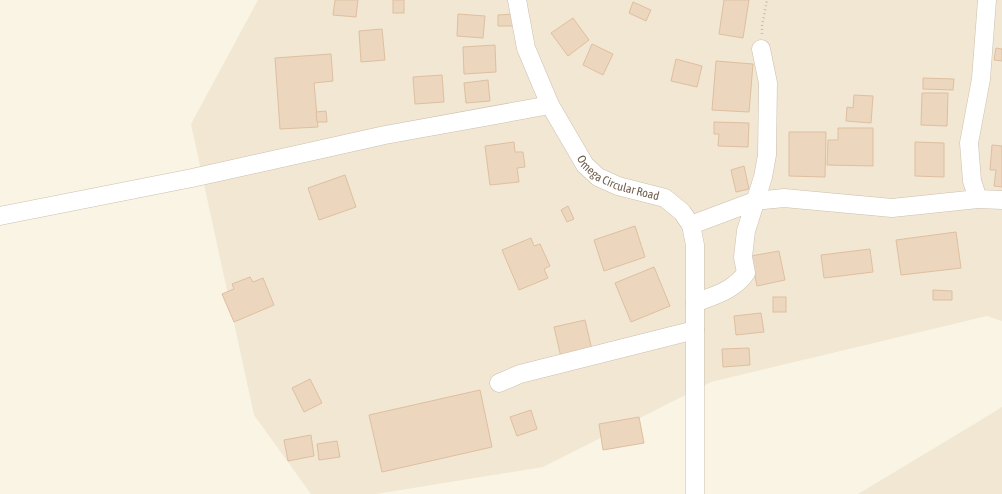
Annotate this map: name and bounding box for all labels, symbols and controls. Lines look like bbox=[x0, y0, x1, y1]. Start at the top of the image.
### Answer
street label: Omega Circular Road bbox=[574, 153, 661, 203]

